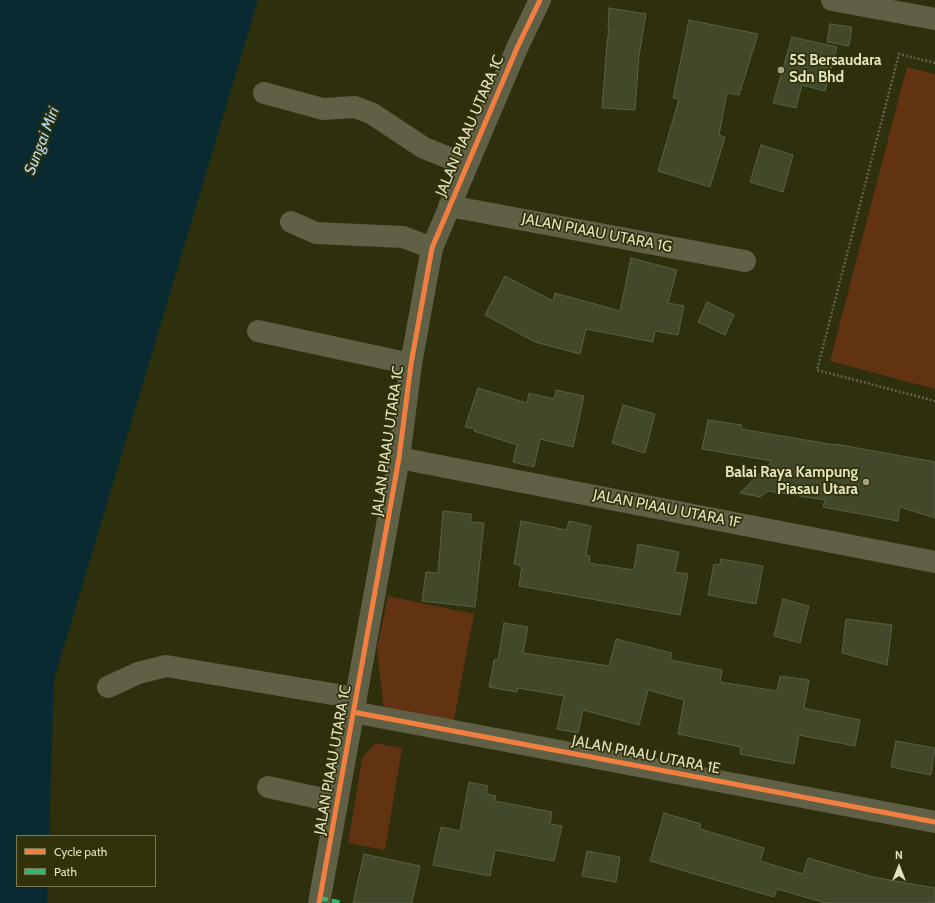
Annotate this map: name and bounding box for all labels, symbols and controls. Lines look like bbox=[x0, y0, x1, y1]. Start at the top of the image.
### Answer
place label: 5S Bersaudara Sdn Bhd bbox=[789, 52, 882, 87]
street label: JALAN PIAAU UTARA 1C bbox=[432, 53, 508, 199]
marker: 5S Bersaudara Sdn Bhd bbox=[776, 65, 786, 75]
water label: Sungai Miri bbox=[20, 104, 64, 178]
street label: JALAN PIAAU UTARA 1G bbox=[520, 210, 674, 256]
street label: JALAN PIAAU UTARA 1C bbox=[369, 365, 407, 517]
place label: Balai Raya Kampung Piasau Utara bbox=[725, 464, 858, 499]
marker: Balai Raya Kampung Piasau Utara bbox=[861, 477, 871, 487]
street label: JALAN PIAAU UTARA 1F bbox=[592, 486, 742, 532]
street label: JALAN PIAAU UTARA 1C bbox=[311, 684, 355, 836]
street label: JALAN PIAAU UTARA 1E bbox=[570, 732, 722, 778]
legend bbox=[16, 835, 156, 887]
text: Cycle path bbox=[54, 844, 107, 859]
north arrow bbox=[879, 847, 919, 887]
text: N bbox=[895, 848, 903, 862]
text: Path bbox=[54, 864, 77, 879]

